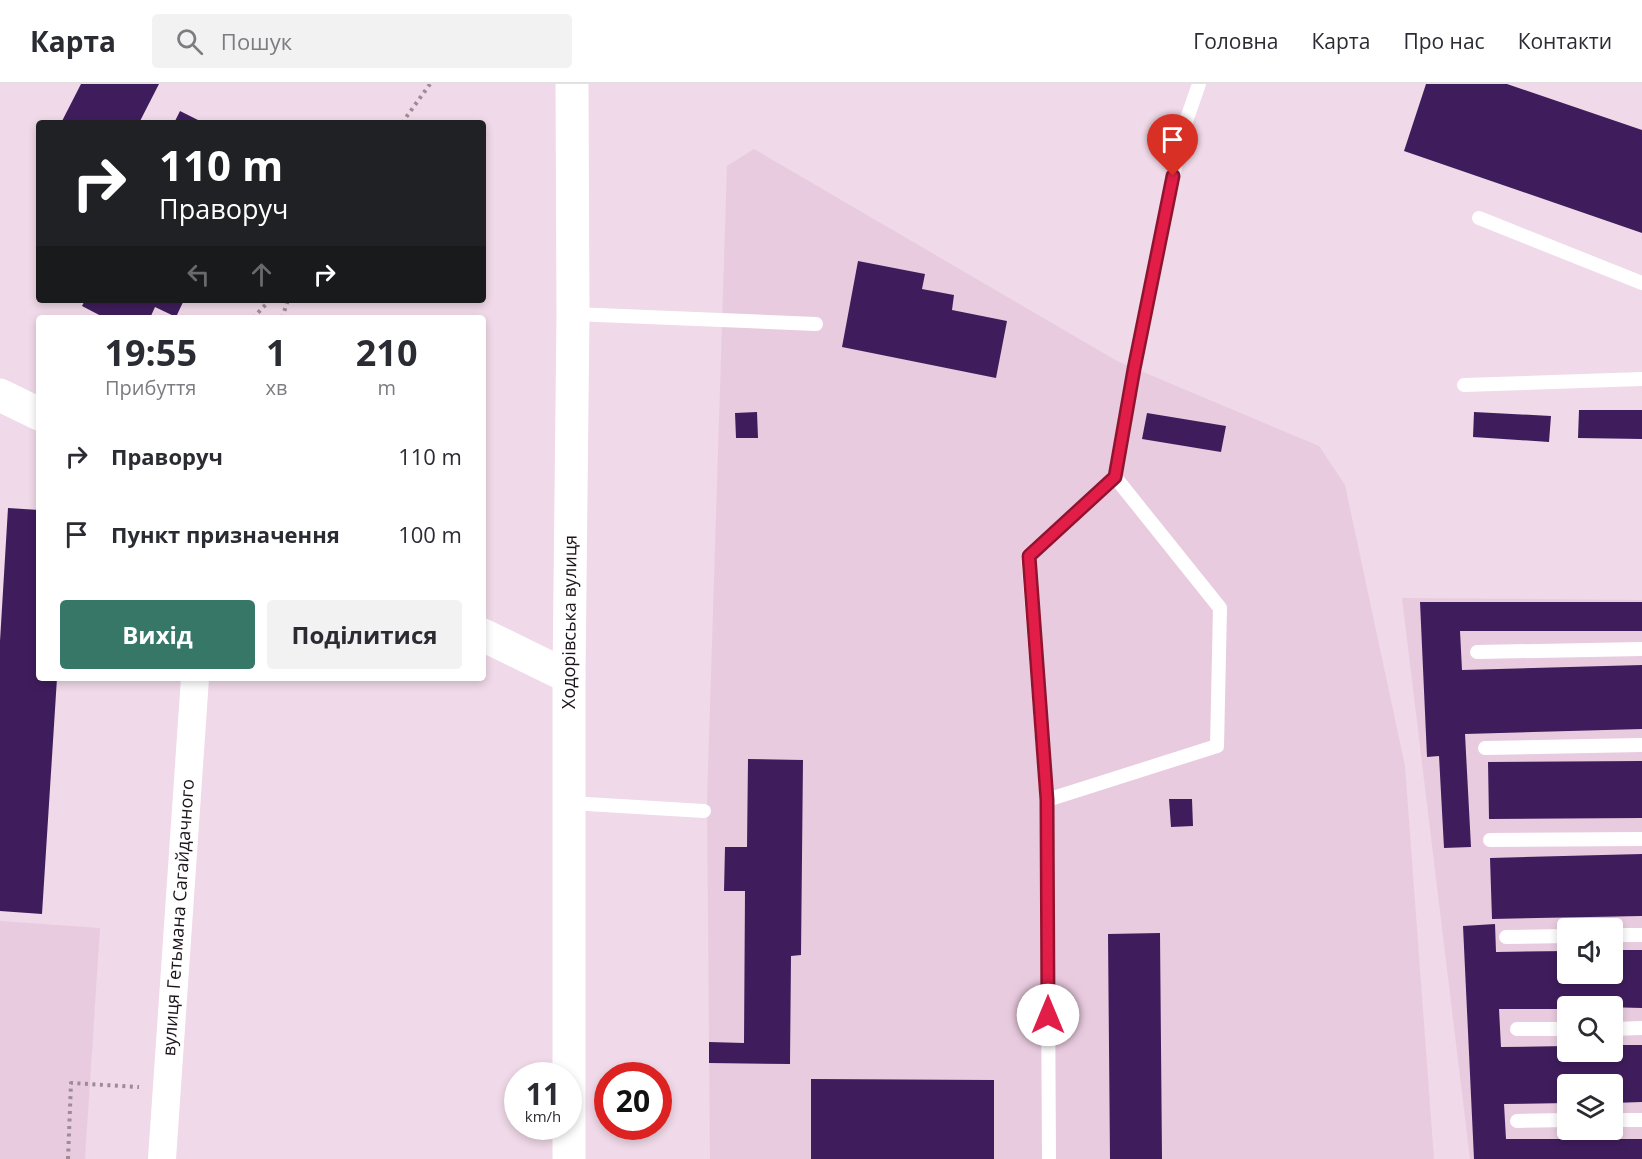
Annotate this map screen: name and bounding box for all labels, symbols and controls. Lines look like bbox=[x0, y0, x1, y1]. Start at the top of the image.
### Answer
search box bbox=[152, 14, 572, 68]
text: Карта bbox=[30, 22, 116, 60]
icon: search bbox=[173, 25, 206, 58]
text: Пошук bbox=[221, 26, 292, 56]
text: Головна bbox=[1193, 27, 1278, 55]
text: Карта bbox=[1311, 27, 1370, 55]
text: Про нас bbox=[1403, 27, 1485, 55]
text: Контакти bbox=[1518, 27, 1612, 55]
pin bbox=[1147, 114, 1198, 176]
icon: arrive bbox=[1156, 123, 1189, 156]
text: 110 m bbox=[159, 136, 283, 193]
icon: right bbox=[60, 144, 138, 222]
text: Праворуч bbox=[159, 190, 288, 227]
icon: left bbox=[182, 258, 215, 291]
icon: ahead bbox=[245, 258, 278, 291]
icon: right bbox=[308, 258, 341, 291]
text: 19:55 bbox=[104, 328, 197, 377]
text: 1 bbox=[266, 328, 287, 377]
text: 210 bbox=[356, 328, 418, 377]
text: Прибуття bbox=[105, 374, 196, 401]
text: хв bbox=[265, 374, 287, 401]
text: m bbox=[377, 374, 396, 401]
icon: right bbox=[60, 440, 93, 473]
text: Праворуч bbox=[111, 441, 223, 471]
text: 110 m bbox=[398, 441, 462, 471]
icon: arrive bbox=[60, 518, 93, 551]
text: Пункт призначення bbox=[111, 519, 340, 549]
text: 100 m bbox=[398, 519, 462, 549]
street label: Ходорівська вулиця bbox=[556, 535, 582, 709]
button: Вихід bbox=[60, 600, 255, 669]
button: Поділитися bbox=[267, 600, 462, 669]
street label: вулиця Гетьмана Сагайдачного bbox=[156, 778, 199, 1057]
map controls bbox=[1557, 918, 1623, 1140]
button: sound bbox=[1557, 918, 1623, 984]
position arrow bbox=[1016, 983, 1080, 1047]
button: search bbox=[1557, 996, 1623, 1062]
speed limit sign: 20 bbox=[594, 1062, 672, 1140]
text: 11 bbox=[526, 1073, 560, 1114]
button: layers bbox=[1557, 1074, 1623, 1140]
text: km/h bbox=[525, 1106, 561, 1126]

